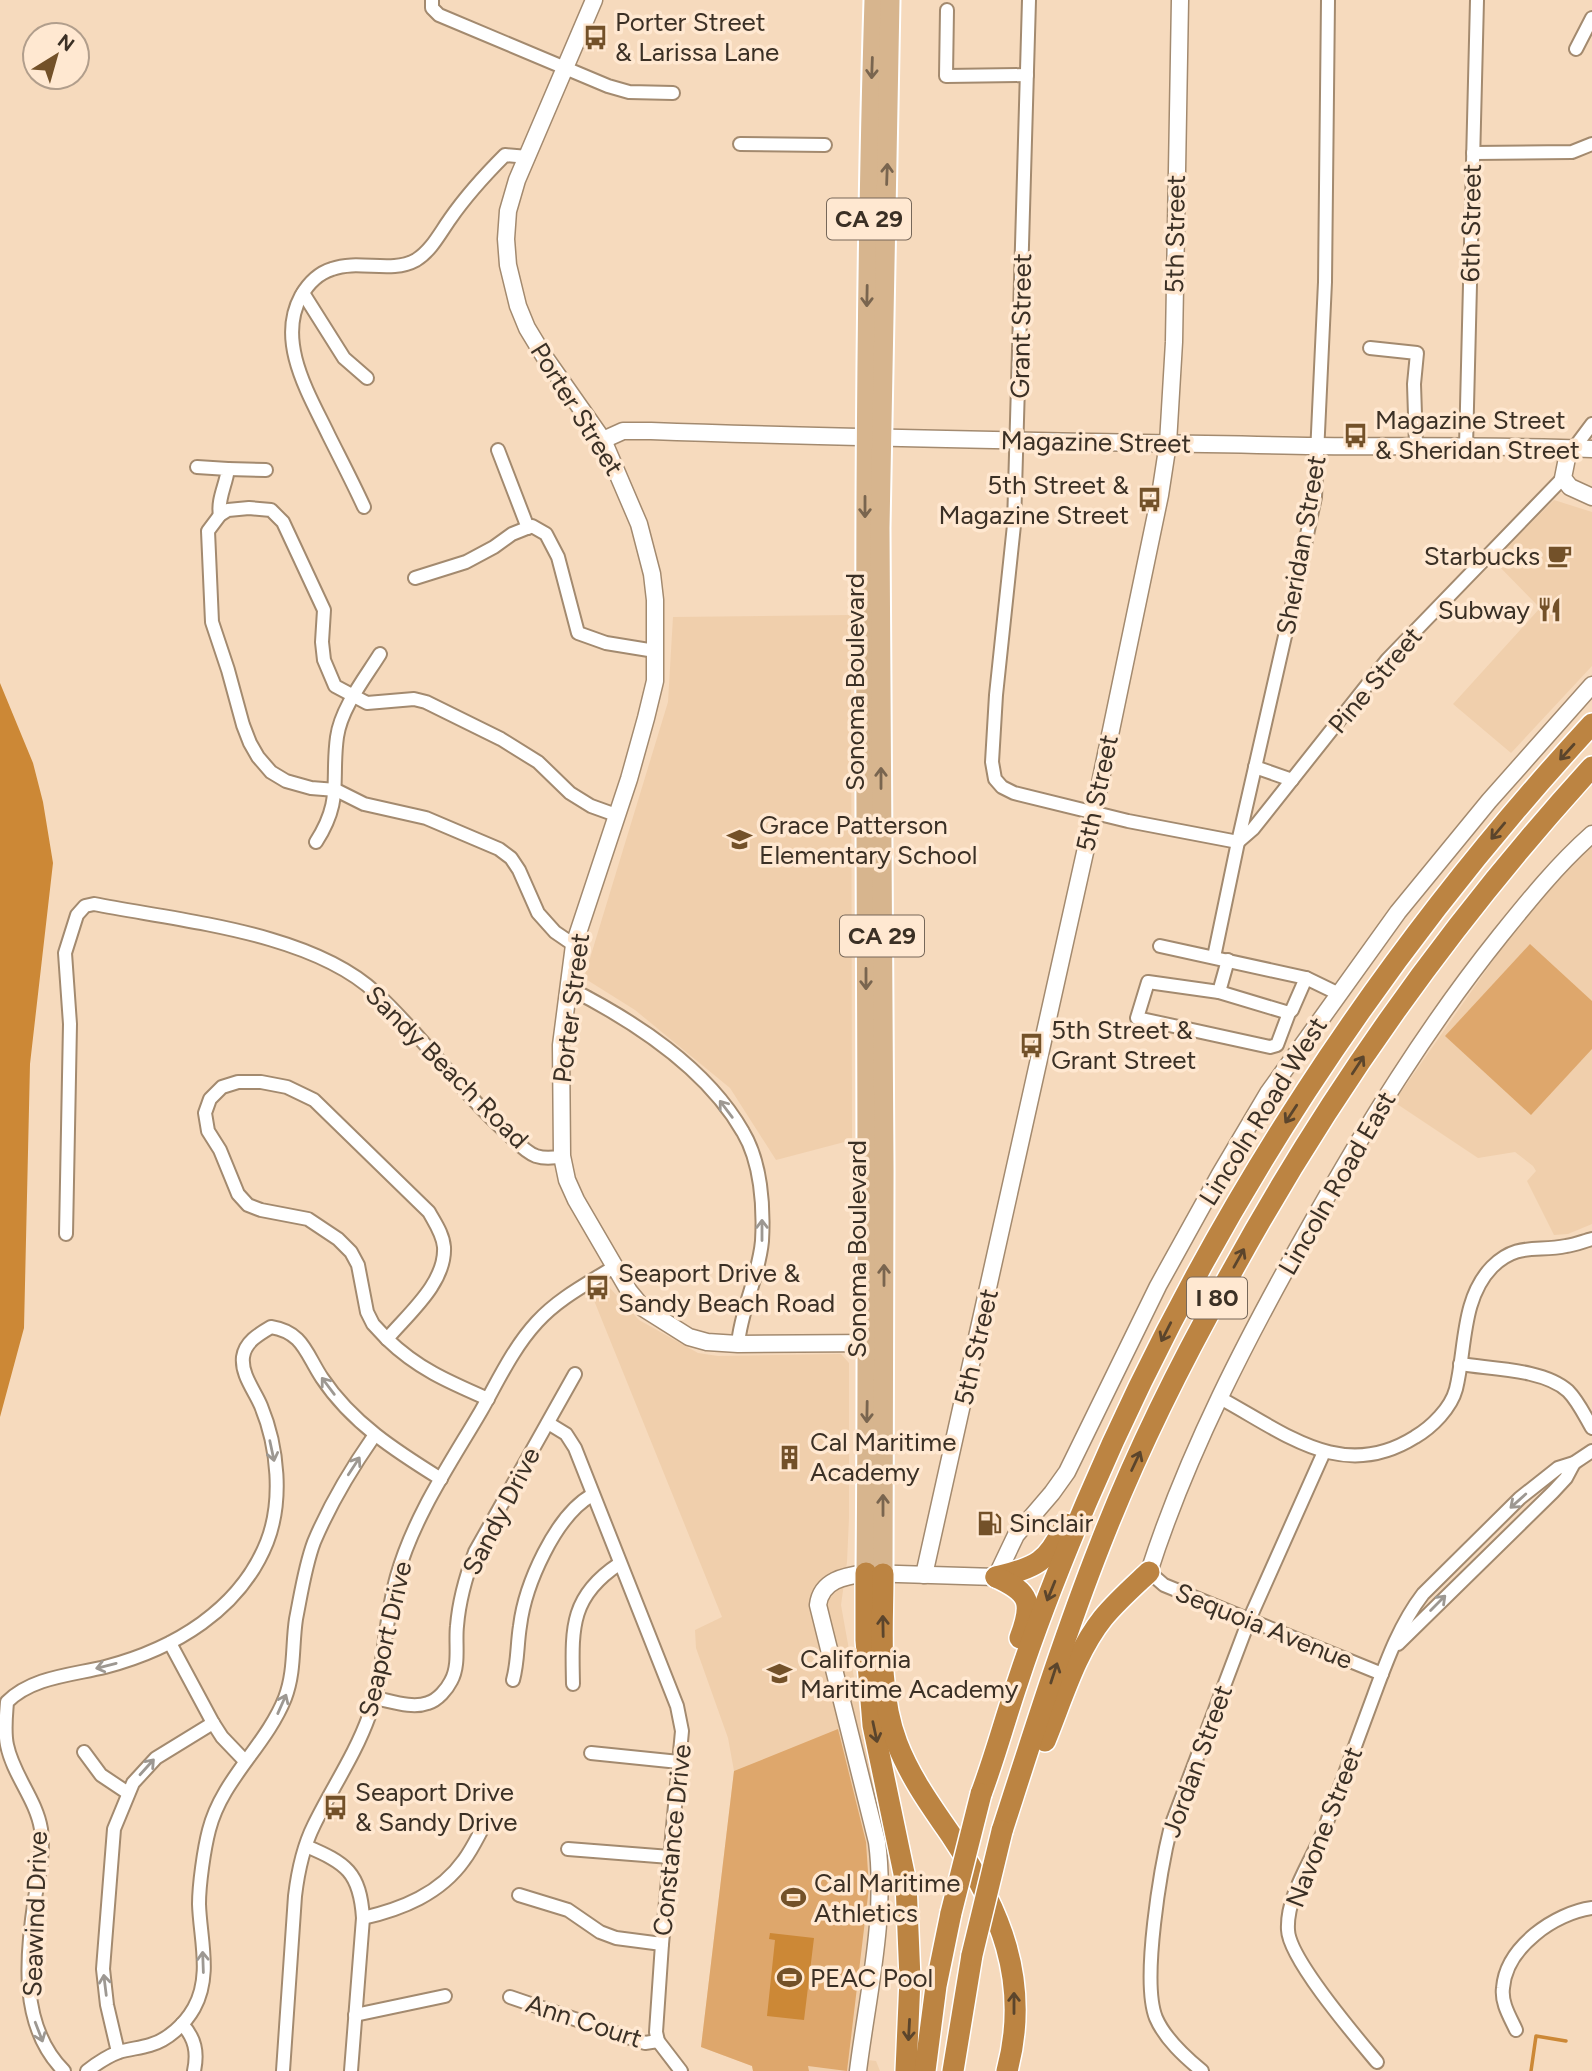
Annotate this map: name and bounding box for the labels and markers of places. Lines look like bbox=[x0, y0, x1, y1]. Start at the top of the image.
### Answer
place label: Porter Street & Larissa Lane bbox=[615, 6, 779, 68]
bus stop icon: Porter Street & Larissa Lane bbox=[581, 23, 609, 51]
place label: Magazine Street & Sheridan Street bbox=[1375, 404, 1580, 466]
bus stop icon: Magazine Street & Sheridan Street bbox=[1341, 421, 1369, 449]
place label: 5th Street & Magazine Street bbox=[938, 469, 1129, 531]
bus stop icon: 5th Street & Magazine Street bbox=[1135, 486, 1163, 514]
place label: Starbucks bbox=[1424, 540, 1540, 572]
cafe icon: Starbucks bbox=[1546, 542, 1574, 570]
place label: Subway bbox=[1438, 594, 1530, 626]
restaurant icon: Subway bbox=[1536, 596, 1564, 624]
place label: Grace Patterson Elementary School bbox=[759, 809, 977, 871]
school or university icon: Grace Patterson Elementary School bbox=[725, 826, 753, 854]
place label: 5th Street & Grant Street bbox=[1051, 1014, 1197, 1076]
bus stop icon: 5th Street & Grant Street bbox=[1017, 1031, 1045, 1059]
place label: Seaport Drive & Sandy Beach Road bbox=[618, 1257, 835, 1319]
bus stop icon: Seaport Drive & Sandy Beach Road bbox=[584, 1274, 612, 1302]
place label: Cal Maritime Academy bbox=[810, 1426, 956, 1488]
building icon: Cal Maritime Academy bbox=[776, 1443, 804, 1471]
place label: Sinclair bbox=[1009, 1507, 1094, 1539]
fuel station icon: Sinclair bbox=[975, 1509, 1003, 1537]
place label: California Maritime Academy bbox=[800, 1643, 1019, 1705]
school or university icon: California Maritime Academy bbox=[766, 1660, 794, 1688]
place label: Seaport Drive & Sandy Drive bbox=[355, 1776, 517, 1838]
bus stop icon: Seaport Drive & Sandy Drive bbox=[321, 1793, 349, 1821]
place label: Cal Maritime Athletics bbox=[814, 1867, 960, 1929]
sports icon: Cal Maritime Athletics bbox=[780, 1884, 808, 1912]
place label: PEAC Pool bbox=[810, 1962, 933, 1994]
sports icon: PEAC Pool bbox=[776, 1964, 804, 1992]

